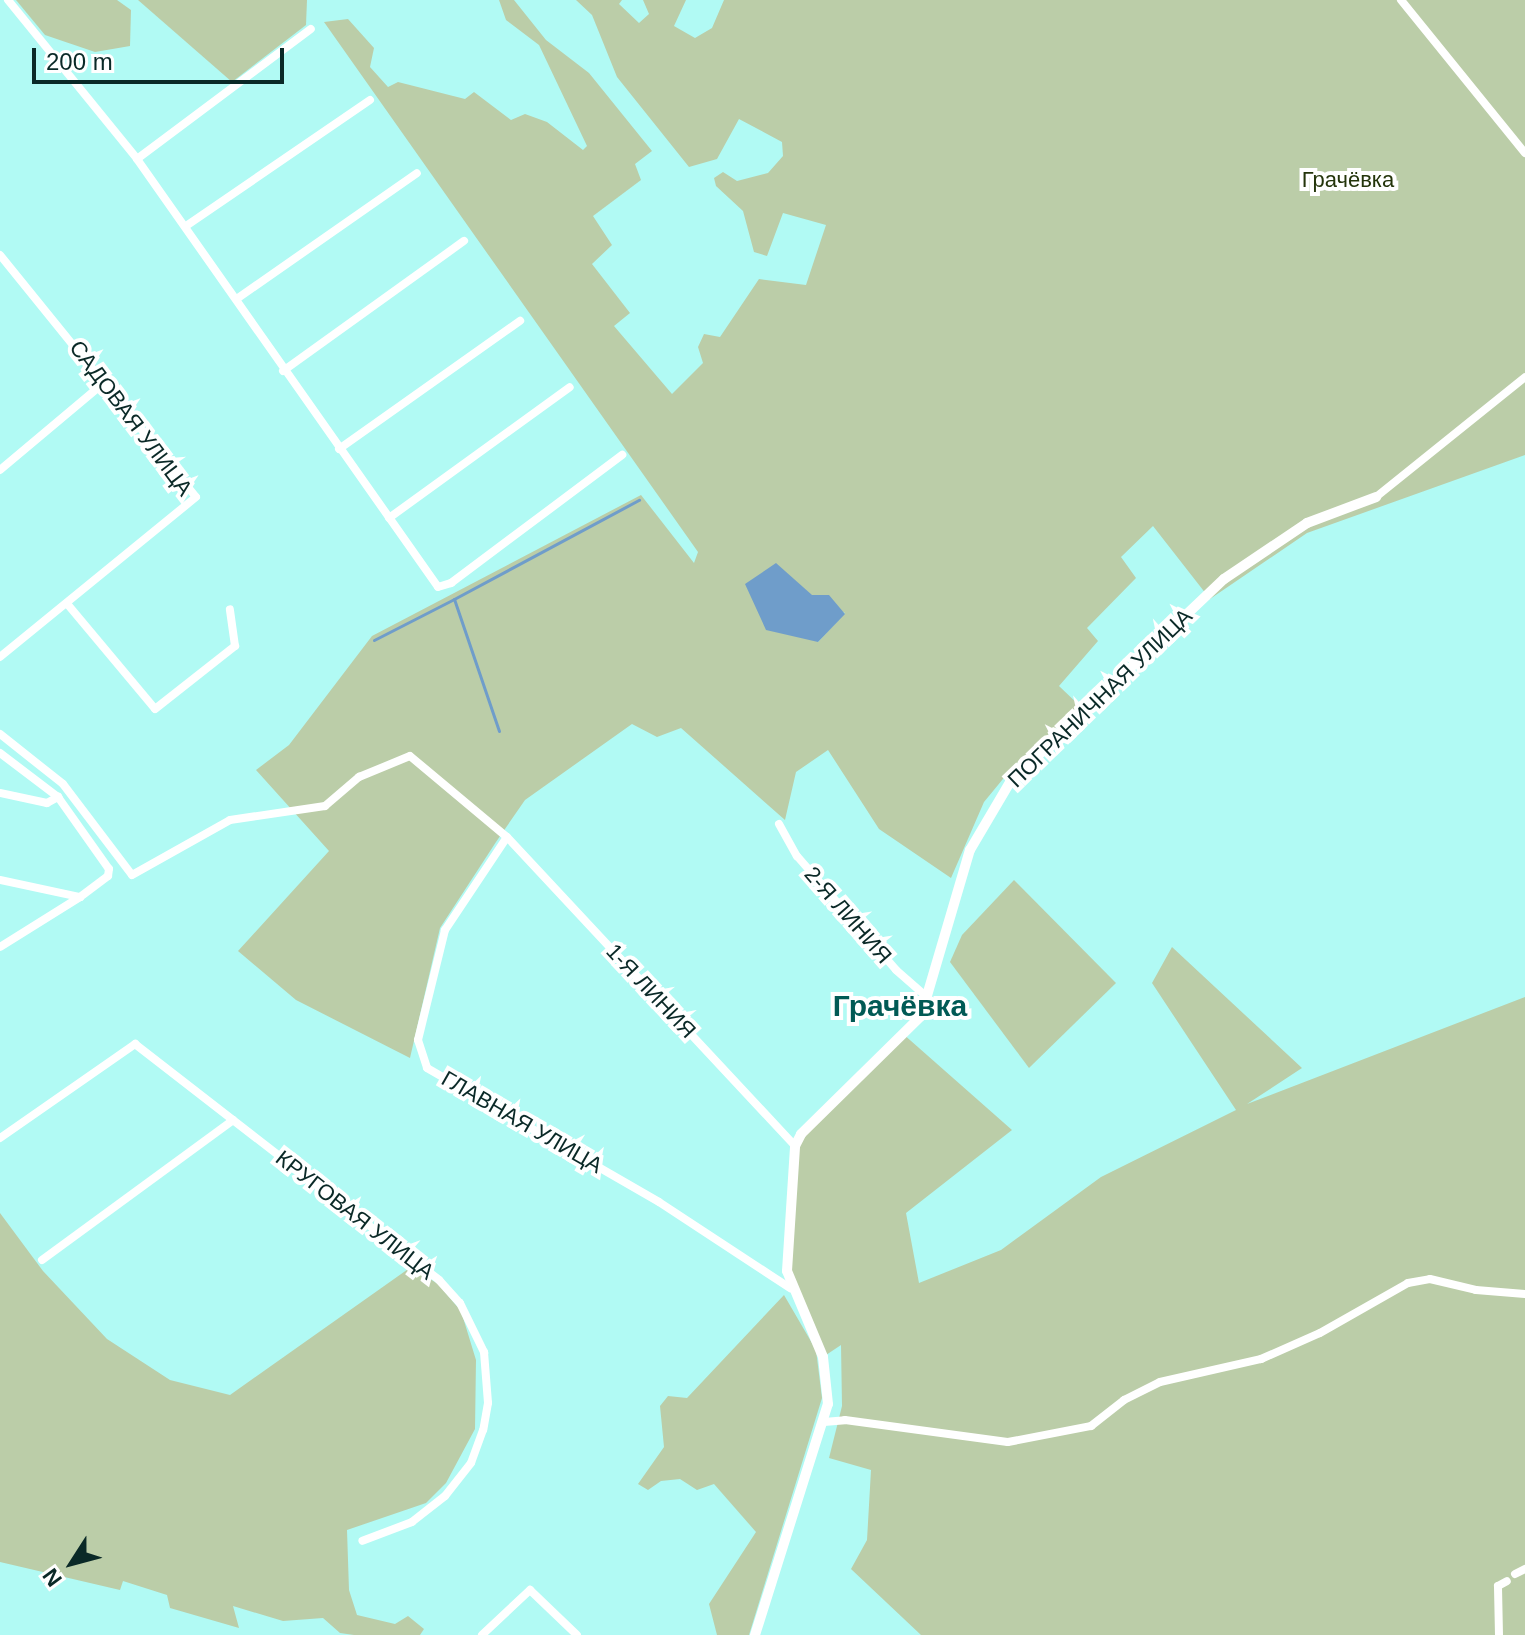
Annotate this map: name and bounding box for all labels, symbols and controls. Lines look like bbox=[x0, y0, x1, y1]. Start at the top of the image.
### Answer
scale bar bbox=[36, 32, 288, 82]
text: 200 m bbox=[46, 48, 113, 75]
park label: Грачёвка bbox=[1302, 167, 1394, 193]
street label: САДОВАЯ УЛИЦА bbox=[64, 335, 198, 501]
street label: ПОГРАНИЧНАЯ УЛИЦА bbox=[1002, 603, 1198, 793]
street label: 2-Я ЛИНИЯ bbox=[799, 861, 897, 969]
street label: 1-Я ЛИНИЯ bbox=[601, 938, 701, 1044]
district label: Грачёвка bbox=[833, 988, 967, 1024]
street label: ГЛАВНАЯ УЛИЦА bbox=[437, 1065, 607, 1179]
street label: КРУГОВАЯ УЛИЦА bbox=[271, 1145, 439, 1285]
north arrow bbox=[32, 1523, 112, 1603]
text: N bbox=[37, 1564, 67, 1591]

